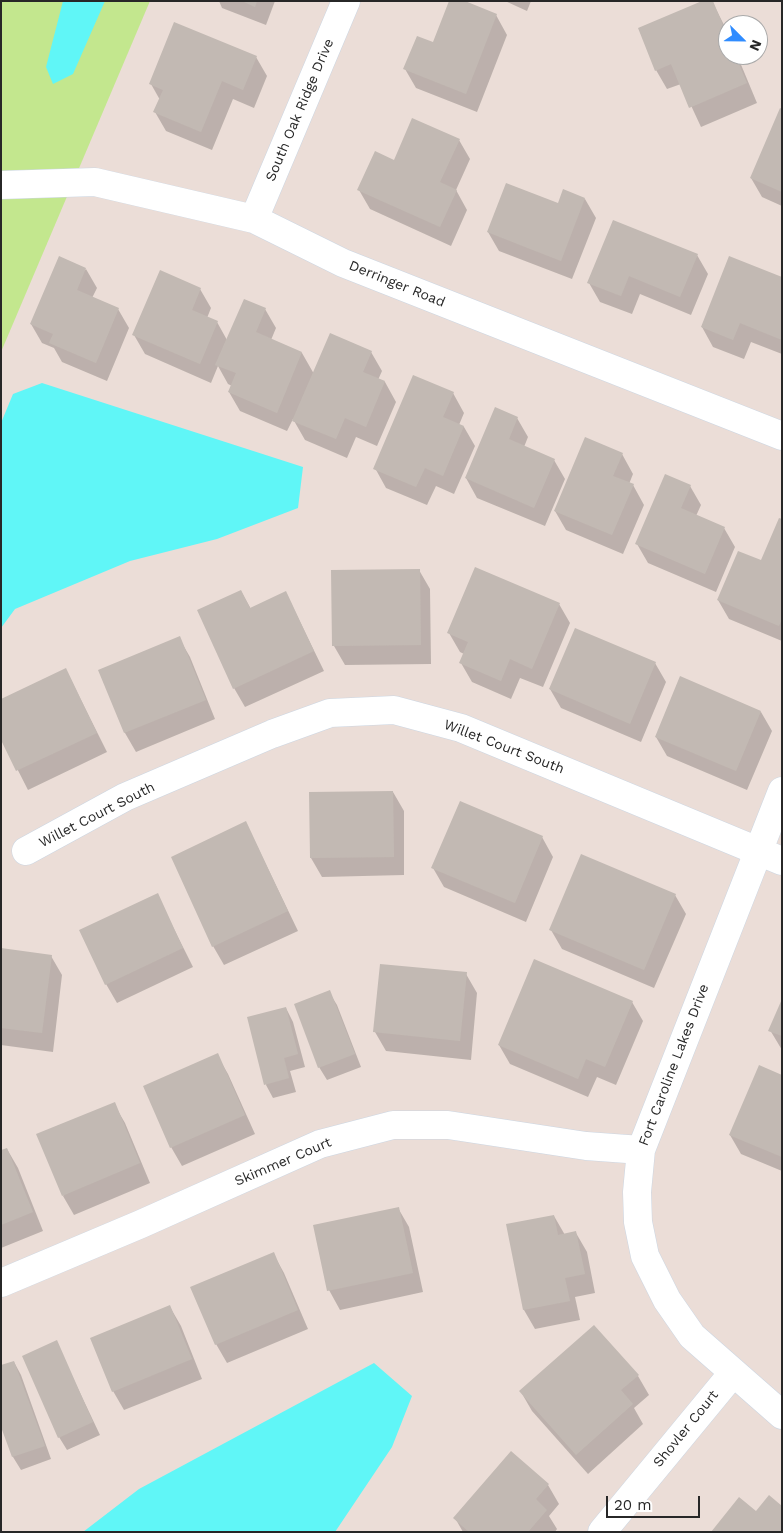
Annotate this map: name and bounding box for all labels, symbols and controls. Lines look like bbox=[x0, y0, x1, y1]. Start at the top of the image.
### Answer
north arrow bbox=[718, 15, 768, 65]
street label: South Oak Ridge Drive bbox=[262, 36, 338, 184]
text: N bbox=[746, 38, 765, 53]
street label: Derringer Road bbox=[346, 257, 448, 311]
street label: Willet Court South bbox=[442, 716, 566, 778]
street label: Willet Court South bbox=[36, 779, 158, 851]
street label: Fort Caroline Lakes Drive bbox=[635, 982, 713, 1148]
street label: Skimmer Court bbox=[232, 1134, 334, 1190]
street label: Shovler Court bbox=[650, 1387, 722, 1471]
scale bar bbox=[608, 1486, 702, 1518]
text: 20 m bbox=[614, 1496, 652, 1514]

